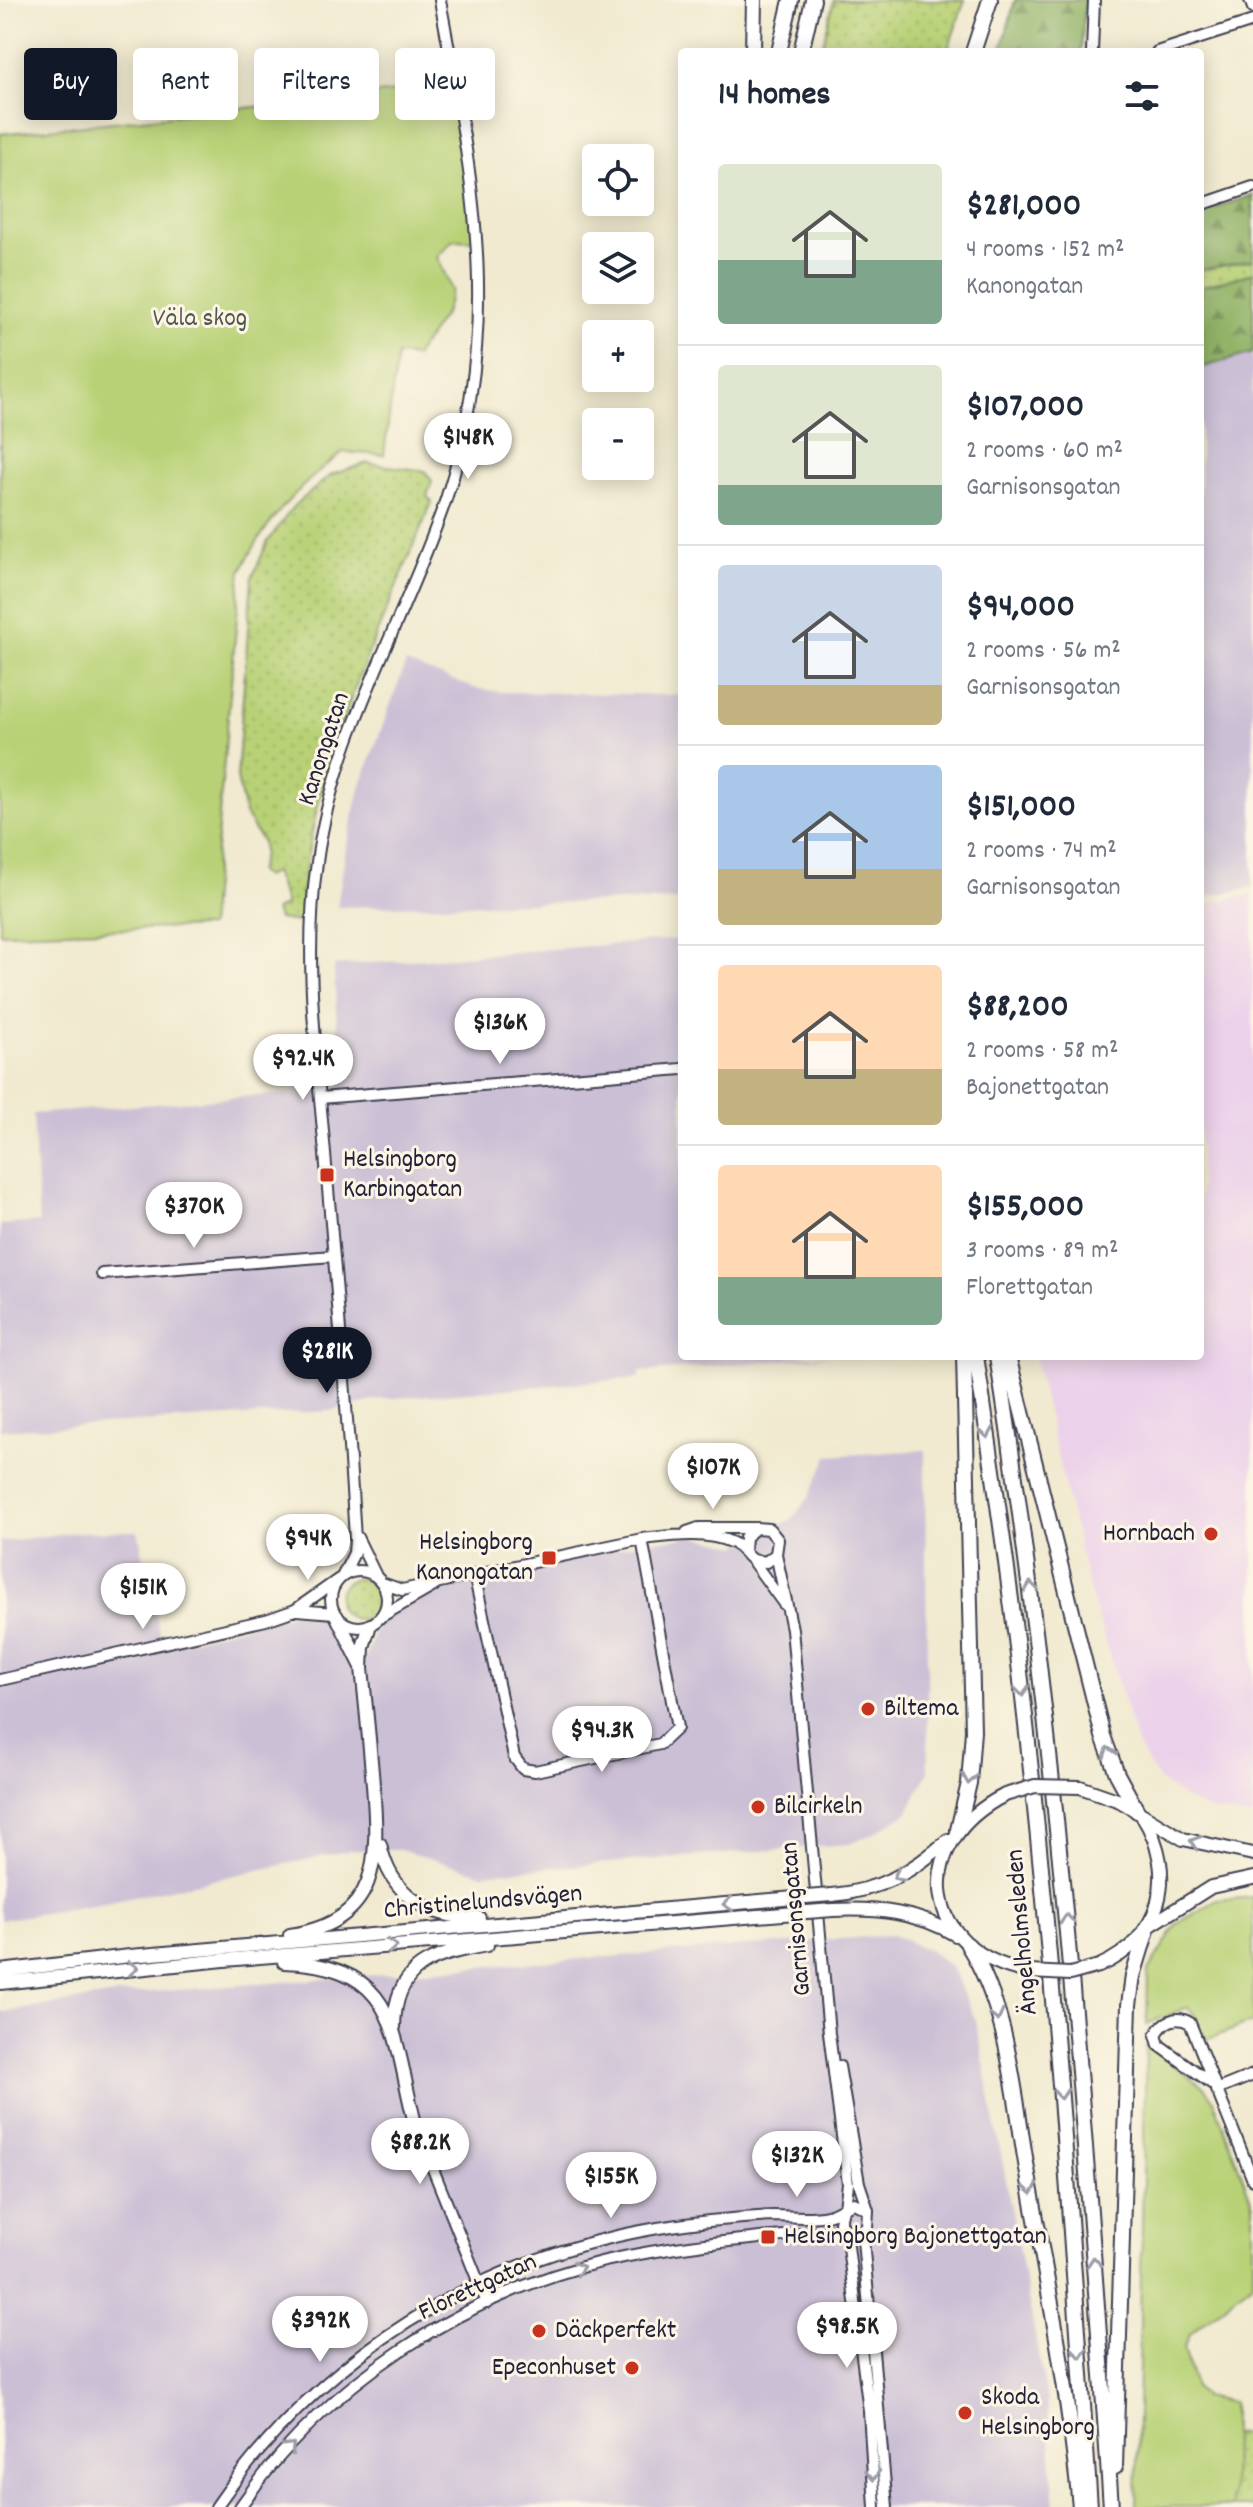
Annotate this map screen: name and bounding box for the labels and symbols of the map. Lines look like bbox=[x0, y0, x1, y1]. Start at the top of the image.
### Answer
park label: Väla skog bbox=[153, 301, 247, 338]
pin: $148K bbox=[412, 413, 524, 481]
street label: Kanongatan bbox=[289, 688, 361, 810]
pin: $136K bbox=[444, 998, 556, 1066]
pin: $92.4K bbox=[238, 1034, 368, 1102]
place label: Helsingborg Karbingatan bbox=[343, 1142, 462, 1209]
marker: Helsingborg Karbingatan bbox=[318, 1166, 336, 1184]
pin: $370K bbox=[138, 1182, 250, 1250]
pin: $281K bbox=[271, 1327, 383, 1395]
one-way arrow bbox=[978, 1426, 995, 1440]
pin: $107K bbox=[657, 1443, 769, 1511]
pin: $94K bbox=[261, 1514, 355, 1582]
place label: Hornbach bbox=[1103, 1516, 1195, 1553]
place label: Helsingborg Kanongatan bbox=[416, 1525, 533, 1592]
marker: Hornbach bbox=[1202, 1525, 1220, 1543]
marker: Helsingborg Kanongatan bbox=[540, 1549, 558, 1567]
pin: $151K bbox=[87, 1563, 199, 1631]
one-way arrow bbox=[1023, 1581, 1040, 1594]
one-way arrow bbox=[1014, 1685, 1031, 1698]
place label: Biltema bbox=[884, 1691, 959, 1728]
marker: Biltema bbox=[859, 1700, 877, 1718]
pin: $94.3K bbox=[537, 1706, 667, 1774]
one-way arrow bbox=[1102, 1746, 1119, 1760]
one-way arrow bbox=[961, 1772, 978, 1785]
place label: Bilcirkeln bbox=[774, 1789, 862, 1826]
marker: Bilcirkeln bbox=[749, 1798, 767, 1816]
one-way arrow bbox=[1188, 1835, 1202, 1851]
street label: Garnisonsgatan bbox=[772, 1840, 822, 1998]
street label: Ängelholmsleden bbox=[997, 1848, 1049, 2016]
one-way arrow bbox=[892, 1867, 907, 1882]
street label: Christinelundsvägen bbox=[382, 1876, 584, 1930]
one-way arrow bbox=[721, 1895, 734, 1912]
one-way arrow bbox=[1059, 1912, 1076, 1925]
one-way arrow bbox=[386, 1938, 399, 1955]
one-way arrow bbox=[127, 1960, 140, 1977]
one-way arrow bbox=[988, 2009, 1005, 2022]
one-way arrow bbox=[1052, 2088, 1069, 2101]
pin: $88.2K bbox=[355, 2118, 485, 2186]
pin: $132K bbox=[741, 2131, 853, 2199]
pin: $155K bbox=[555, 2152, 667, 2220]
one-way arrow bbox=[1021, 2182, 1038, 2195]
place label: Helsingborg Bajonettgatan bbox=[784, 2219, 1047, 2256]
marker: Helsingborg Bajonettgatan bbox=[759, 2228, 777, 2246]
street label: Florettgatan bbox=[413, 2244, 543, 2332]
one-way arrow bbox=[1086, 2255, 1103, 2268]
one-way arrow bbox=[571, 2261, 585, 2277]
pin: $392K bbox=[264, 2296, 376, 2364]
pin: $98.5K bbox=[782, 2302, 912, 2370]
place label: Däckperfekt bbox=[555, 2313, 677, 2350]
marker: Däckperfekt bbox=[530, 2322, 548, 2340]
one-way arrow bbox=[1071, 2347, 1088, 2360]
place label: Epeconhuset bbox=[492, 2350, 616, 2387]
marker: Epeconhuset bbox=[623, 2359, 641, 2377]
place label: Skoda Helsingborg bbox=[981, 2380, 1095, 2447]
marker: Skoda Helsingborg bbox=[956, 2404, 974, 2422]
one-way arrow bbox=[280, 2442, 295, 2456]
one-way arrow bbox=[864, 2469, 881, 2482]

